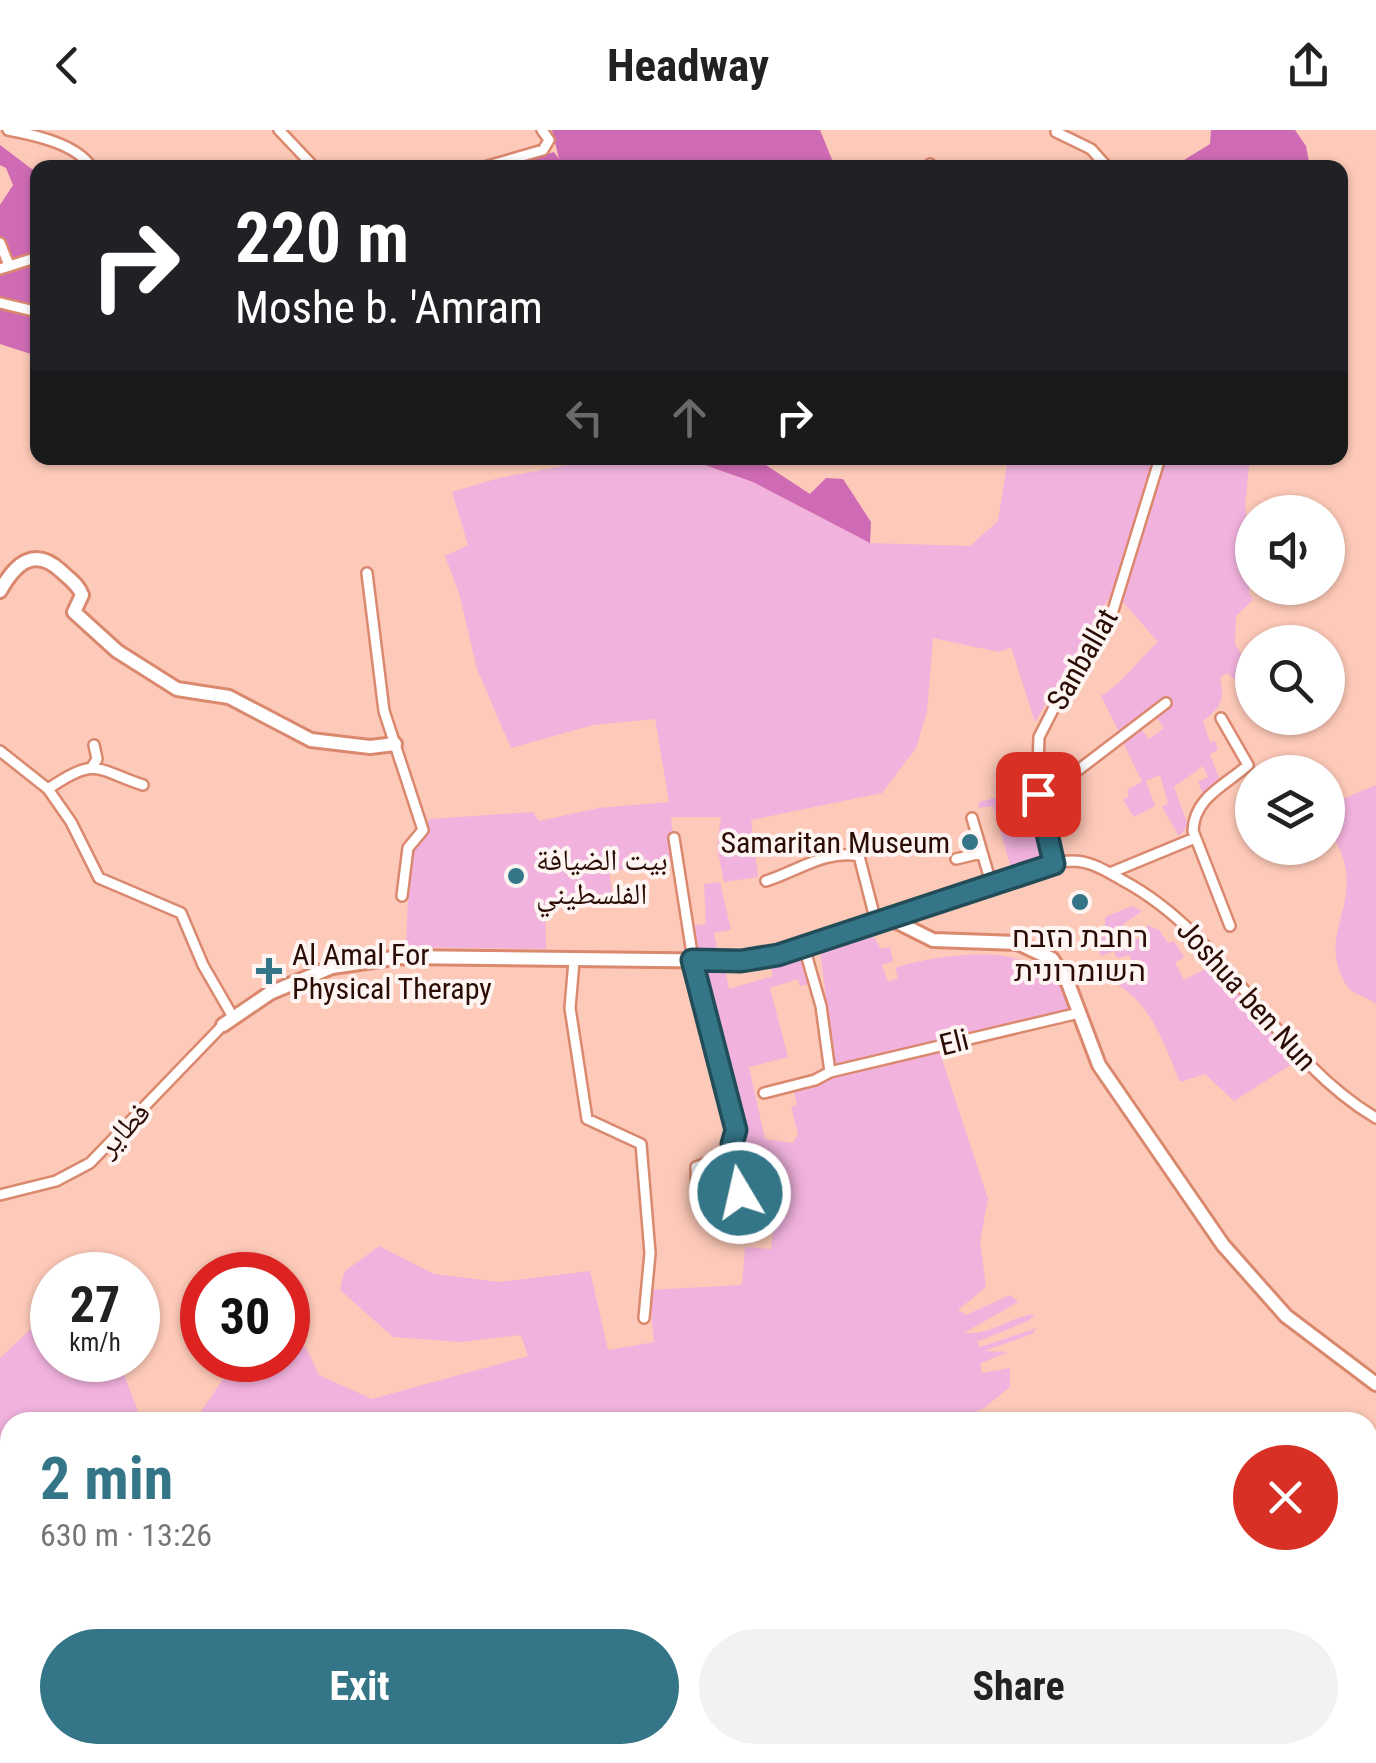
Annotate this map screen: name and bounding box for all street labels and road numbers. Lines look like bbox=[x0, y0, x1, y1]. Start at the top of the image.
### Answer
street label: Sanballat bbox=[1039, 602, 1125, 716]
street label: Joshua ben Nun bbox=[1170, 912, 1324, 1078]
street label: Eli bbox=[936, 1022, 972, 1062]
street label: فطاير bbox=[88, 1095, 157, 1164]

